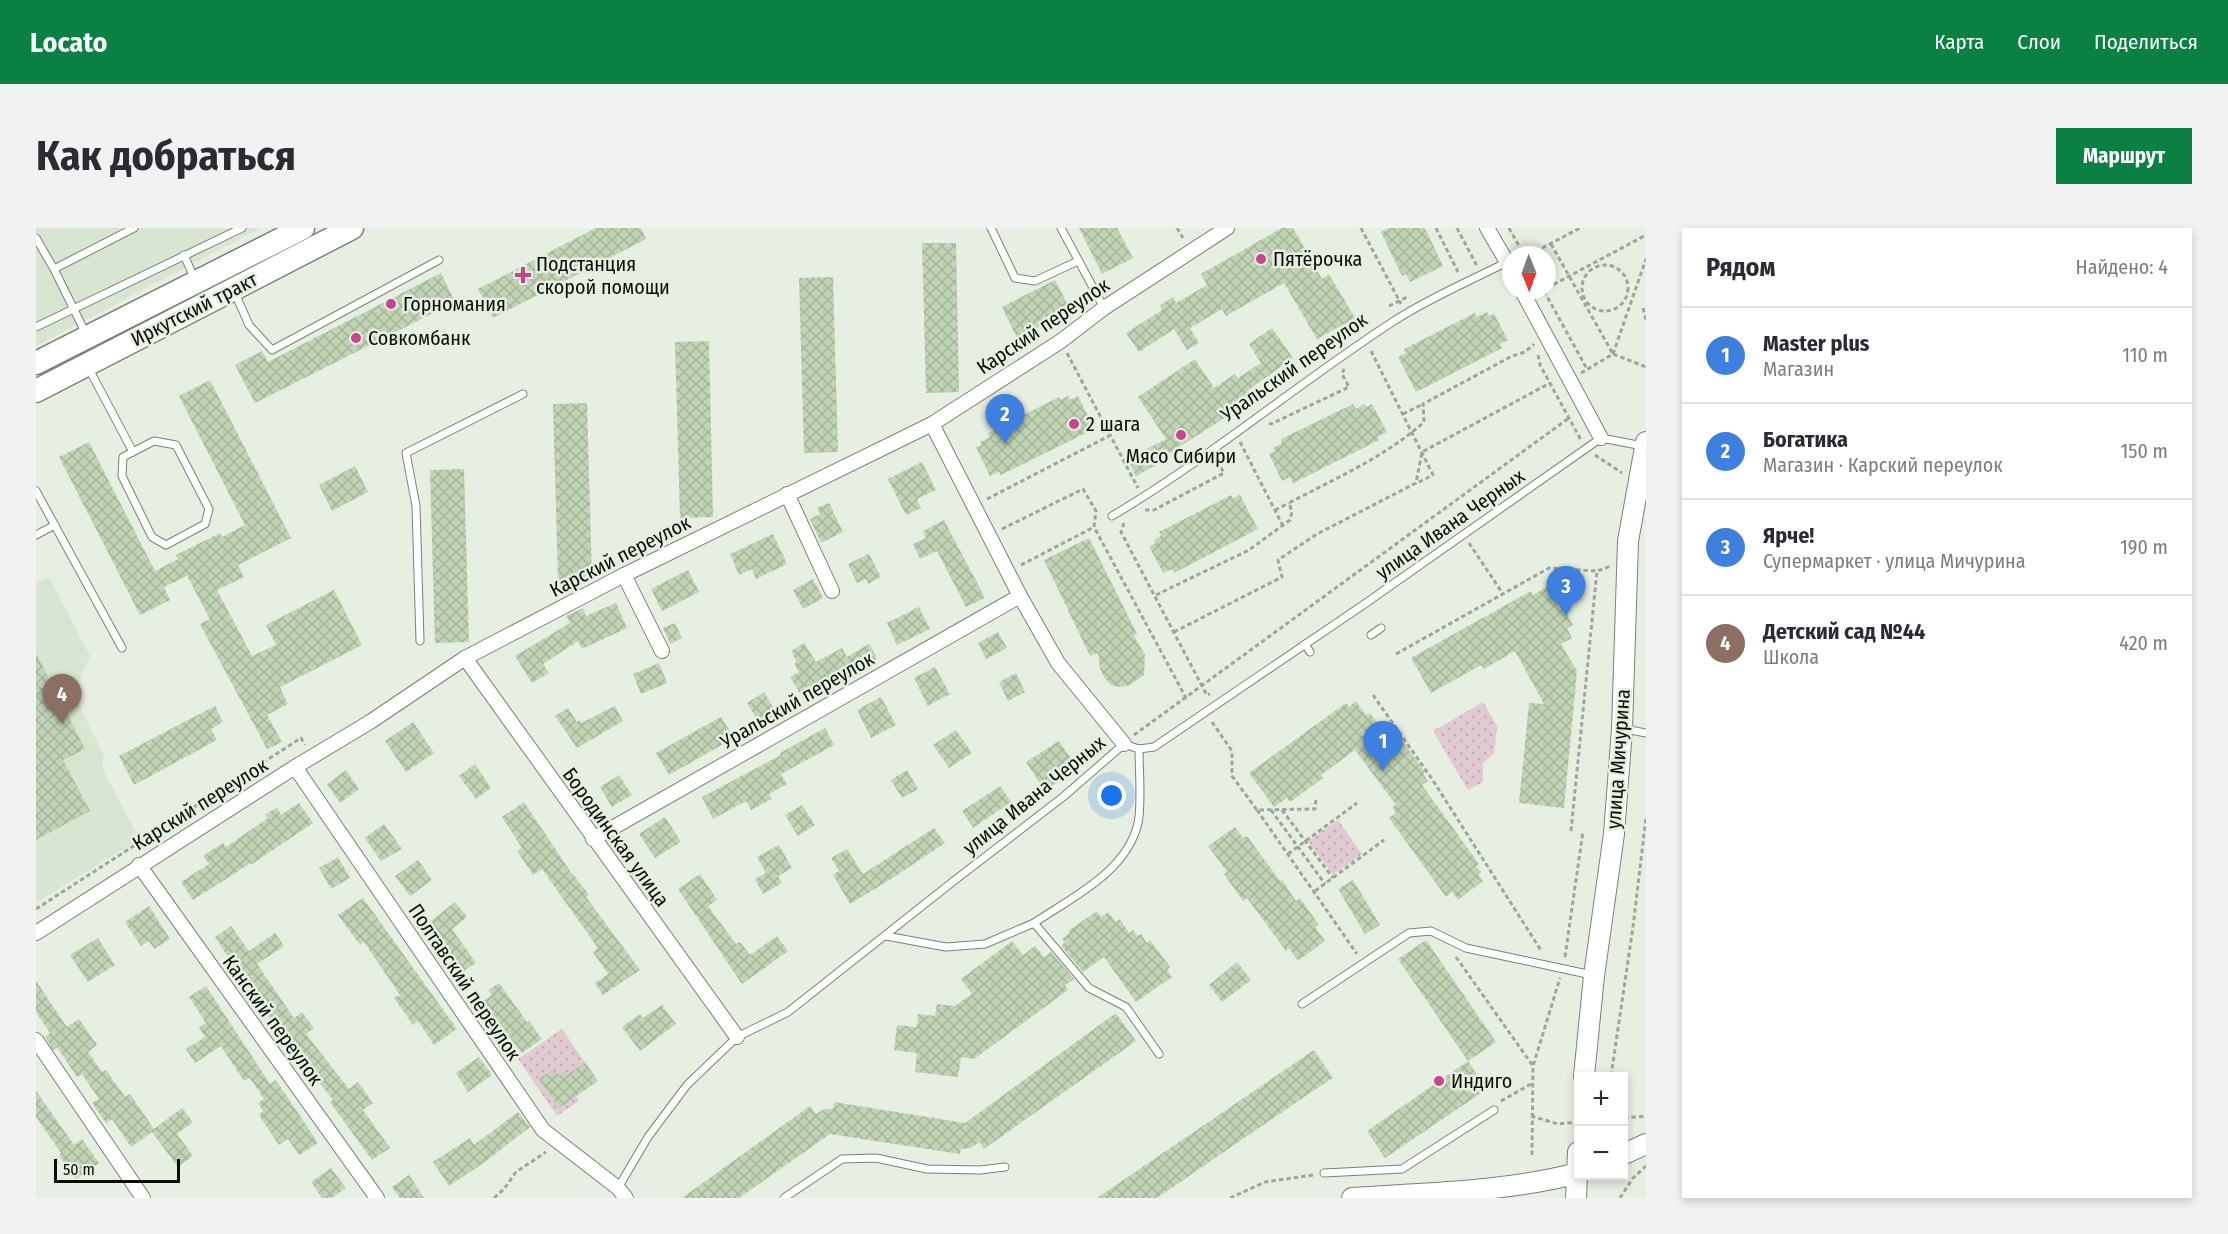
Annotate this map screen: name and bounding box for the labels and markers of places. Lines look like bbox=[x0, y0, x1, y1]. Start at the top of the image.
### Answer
place label: Пятёрочка bbox=[1273, 247, 1362, 271]
place label: Подстанция скорой помощи bbox=[536, 252, 670, 299]
marker: Пятёрочка bbox=[1254, 252, 1268, 266]
marker: Подстанция скорой помощи bbox=[514, 266, 532, 284]
place label: Горномания bbox=[403, 292, 506, 316]
marker: Горномания bbox=[384, 297, 398, 311]
place label: Совкомбанк bbox=[368, 326, 471, 350]
marker: Совкомбанк bbox=[349, 331, 363, 345]
pin: 2 bbox=[986, 394, 1024, 444]
place label: 2 шага bbox=[1086, 412, 1140, 436]
marker: 2 шага bbox=[1067, 417, 1081, 431]
marker: Мясо Сибири bbox=[1174, 428, 1188, 442]
place label: Мясо Сибири bbox=[1126, 444, 1236, 468]
pin: 3 bbox=[1546, 566, 1586, 616]
pin: 4 bbox=[42, 674, 82, 724]
pin: 1 bbox=[1364, 722, 1402, 771]
place label: Индиго bbox=[1451, 1069, 1512, 1093]
marker: Индиго bbox=[1432, 1074, 1446, 1088]

